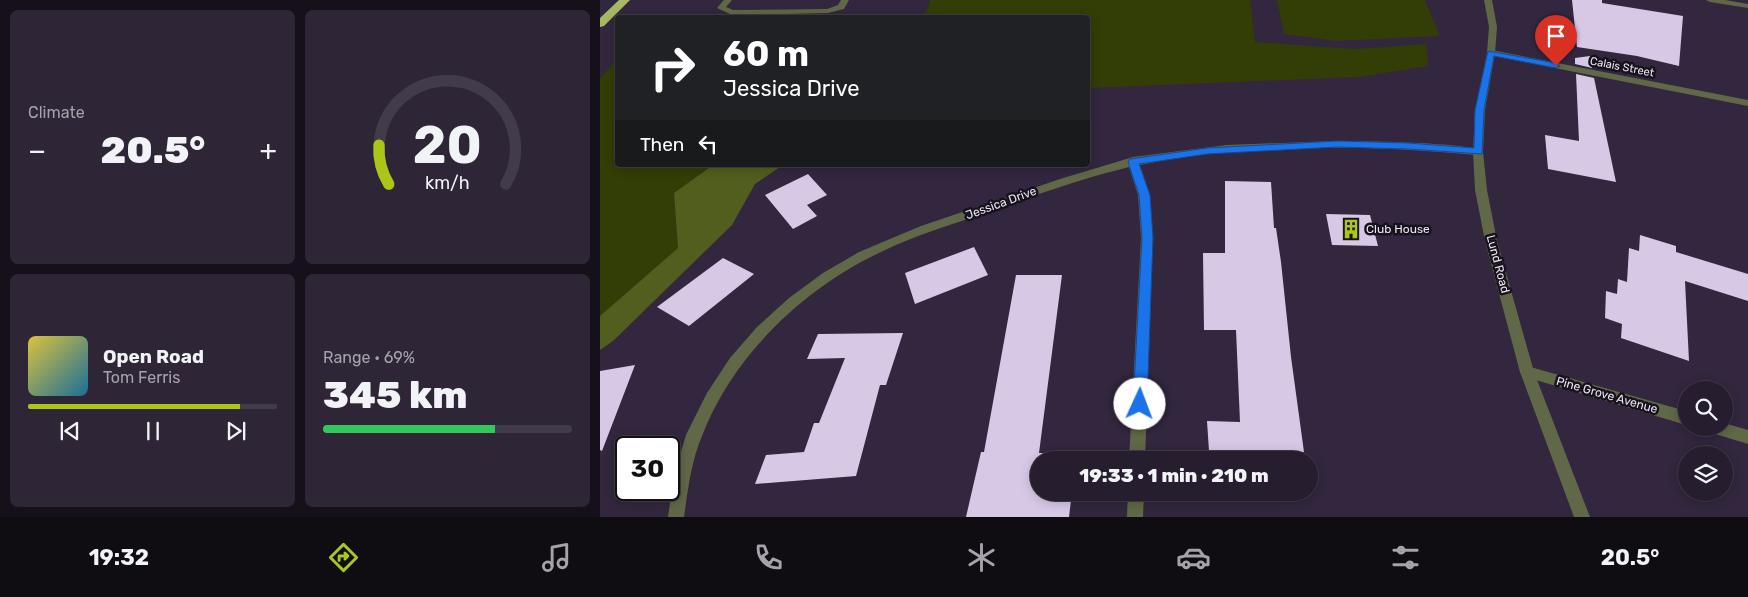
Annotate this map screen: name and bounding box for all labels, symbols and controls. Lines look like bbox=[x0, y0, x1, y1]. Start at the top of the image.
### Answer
pin bbox=[1535, 15, 1577, 66]
icon: arrive bbox=[1542, 22, 1570, 50]
text: 60 m bbox=[723, 33, 809, 75]
icon: right bbox=[640, 35, 705, 100]
street label: Calais Street bbox=[1589, 54, 1656, 80]
text: Jessica Drive bbox=[723, 75, 860, 102]
text: Climate bbox=[28, 103, 85, 122]
text: 20 bbox=[413, 114, 482, 176]
text: 20.5° bbox=[100, 127, 205, 173]
icon: left bbox=[694, 130, 722, 158]
text: Then bbox=[640, 133, 684, 156]
text: − bbox=[28, 134, 46, 167]
text: + bbox=[260, 134, 277, 167]
text: km/h bbox=[425, 172, 470, 193]
street label: Jessica Drive bbox=[964, 184, 1039, 222]
building icon: Club House bbox=[1340, 218, 1362, 240]
place label: Club House bbox=[1366, 222, 1430, 236]
street label: Lund Road bbox=[1484, 233, 1512, 295]
text: Open Road bbox=[103, 345, 204, 368]
text: Range · 69% bbox=[323, 348, 415, 367]
text: Tom Ferris bbox=[103, 368, 180, 387]
text: 345 km bbox=[323, 372, 467, 418]
street label: Pine Grove Avenue bbox=[1555, 374, 1659, 416]
position arrow bbox=[1113, 377, 1165, 429]
map controls bbox=[1678, 381, 1733, 501]
button: search bbox=[1678, 381, 1733, 436]
icon: previous bbox=[56, 417, 84, 445]
icon: pause bbox=[139, 417, 167, 445]
icon: next bbox=[222, 417, 250, 445]
speed limit sign: 30 bbox=[615, 436, 680, 501]
button: layers bbox=[1678, 446, 1733, 501]
text: 19:33 · 1 min · 210 m bbox=[1079, 464, 1269, 487]
icon: directions bbox=[326, 540, 361, 575]
icon: music bbox=[539, 540, 574, 575]
icon: phone bbox=[751, 540, 786, 575]
icon: climate bbox=[964, 540, 999, 575]
icon: car bbox=[1176, 540, 1211, 575]
icon: filters bbox=[1388, 540, 1423, 575]
text: 19:32 bbox=[89, 544, 149, 571]
text: 20.5° bbox=[1601, 544, 1659, 571]

